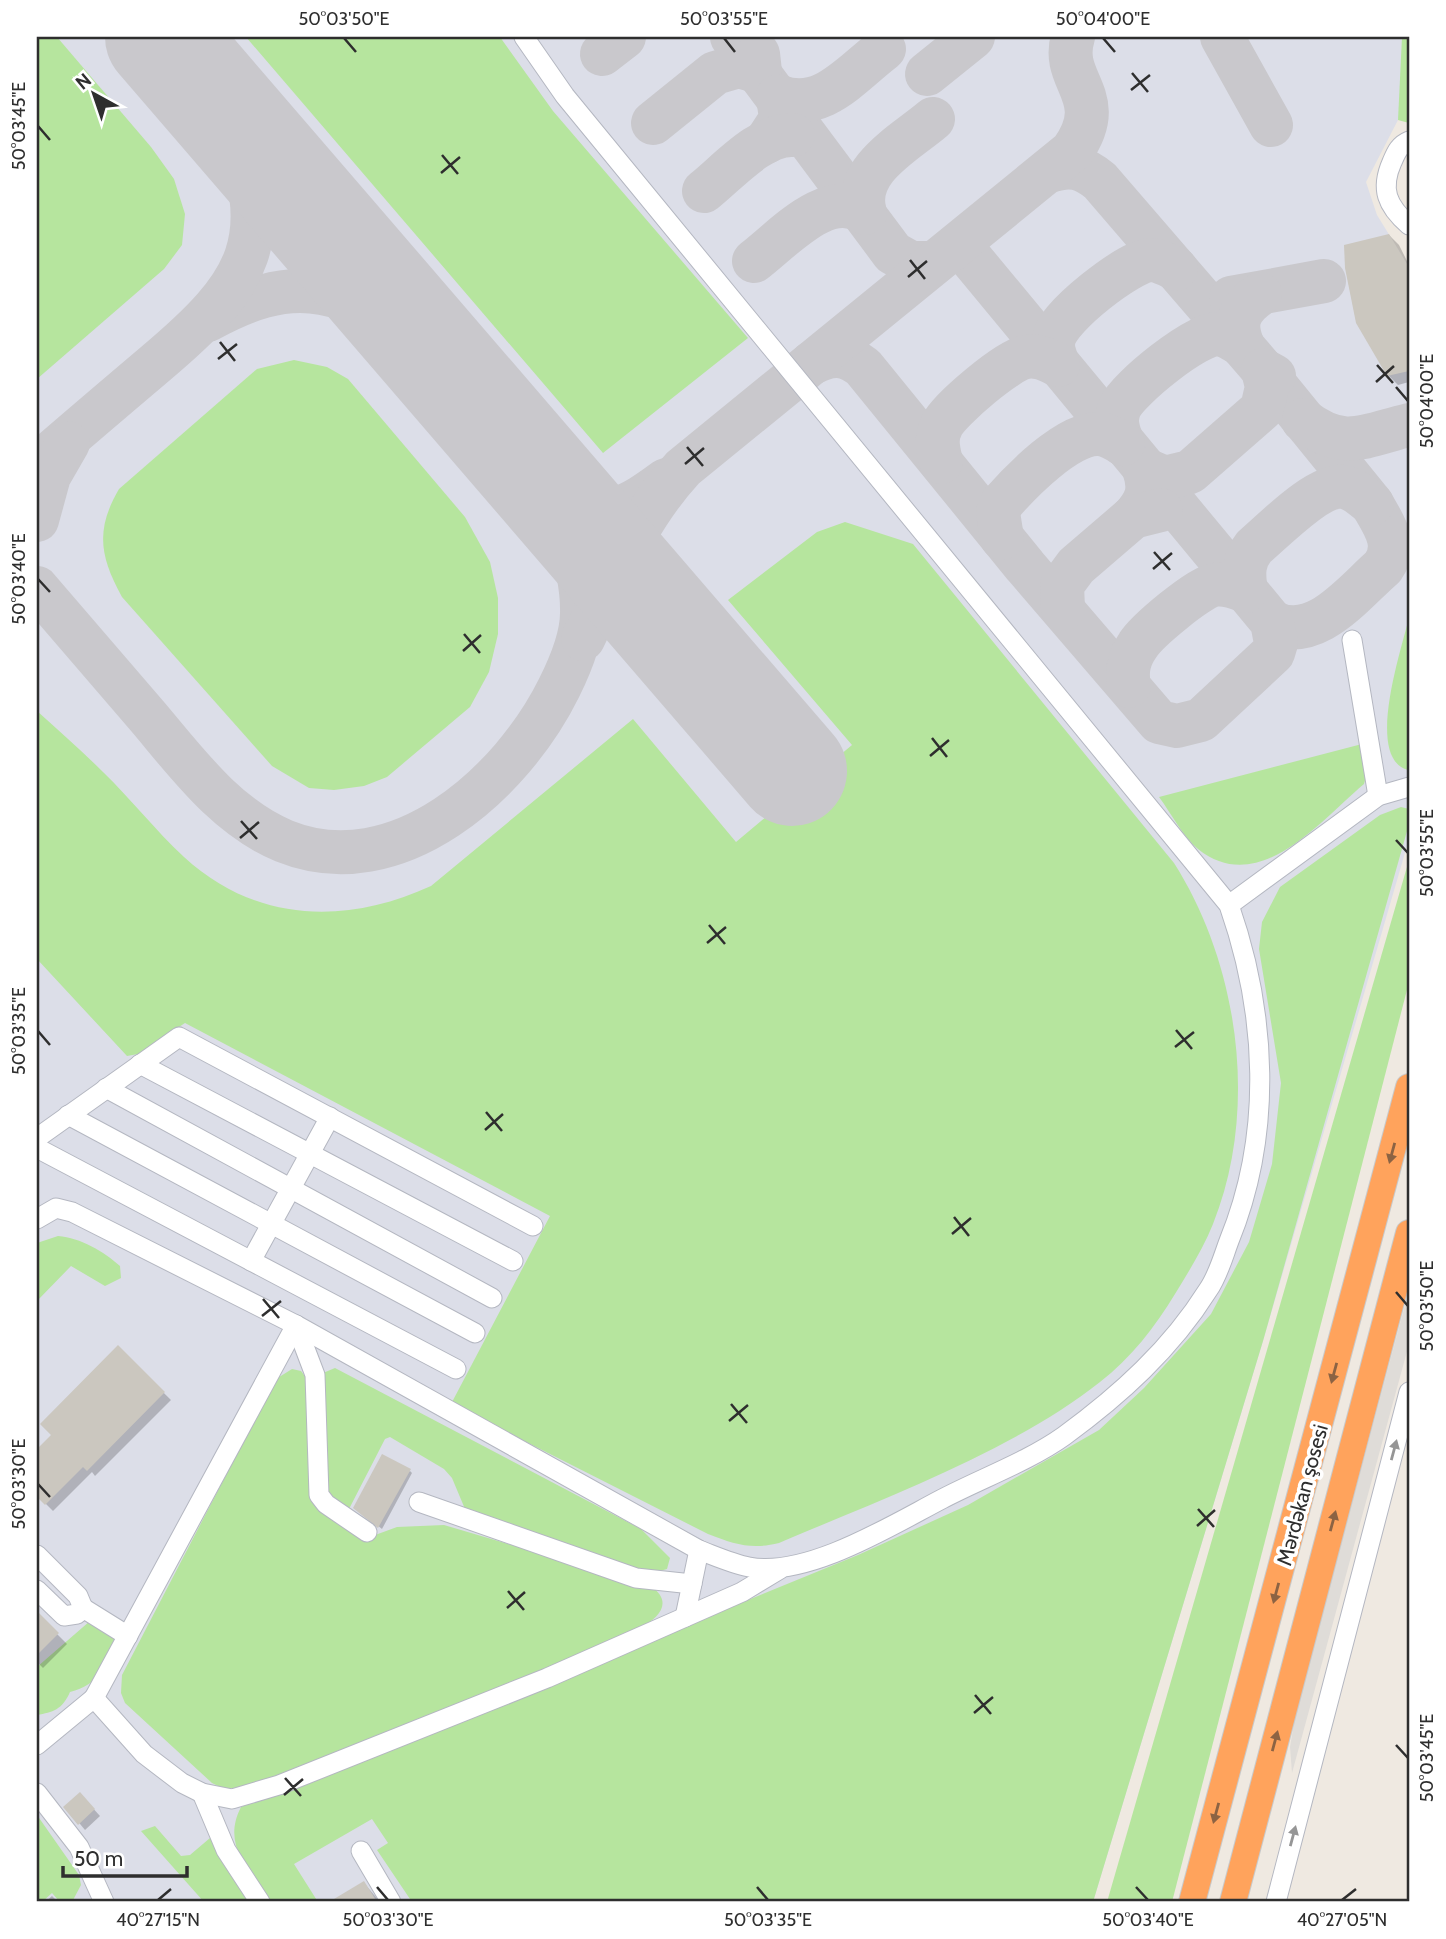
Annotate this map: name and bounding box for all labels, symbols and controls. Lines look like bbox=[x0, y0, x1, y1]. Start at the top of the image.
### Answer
text: 50°03'50"E bbox=[298, 8, 390, 30]
text: 50°03'55"E bbox=[680, 8, 768, 30]
text: 50°04'00"E bbox=[1056, 8, 1150, 30]
north arrow bbox=[60, 60, 130, 130]
text: N bbox=[71, 68, 96, 94]
text: 50°03'45"E bbox=[8, 82, 30, 170]
text: 50°04'00"E bbox=[1416, 354, 1438, 448]
text: 50°03'40"E bbox=[8, 533, 30, 625]
text: 50°03'55"E bbox=[1416, 809, 1438, 897]
text: 50°03'35"E bbox=[8, 987, 30, 1075]
one-way arrow bbox=[1386, 1143, 1397, 1165]
text: 50°03'50"E bbox=[1416, 1260, 1438, 1352]
one-way arrow bbox=[1328, 1363, 1339, 1385]
street label: Mərdəkan şosesi bbox=[1271, 1422, 1333, 1568]
text: 50°03'30"E bbox=[8, 1438, 30, 1530]
one-way arrow bbox=[1389, 1439, 1400, 1461]
one-way arrow bbox=[1328, 1510, 1339, 1532]
one-way arrow bbox=[1270, 1583, 1281, 1605]
text: 50°03'45"E bbox=[1416, 1714, 1438, 1802]
one-way arrow bbox=[1270, 1730, 1281, 1752]
one-way arrow bbox=[1210, 1802, 1221, 1824]
one-way arrow bbox=[1288, 1825, 1299, 1847]
scale bar bbox=[63, 1834, 187, 1878]
text: 50 m bbox=[74, 1846, 123, 1871]
text: 40°27'15"N bbox=[116, 1909, 200, 1931]
text: 50°03'30"E bbox=[342, 1909, 434, 1931]
text: 50°03'35"E bbox=[724, 1909, 812, 1931]
text: 50°03'40"E bbox=[1102, 1909, 1194, 1931]
text: 40°27'05"N bbox=[1297, 1909, 1387, 1931]

